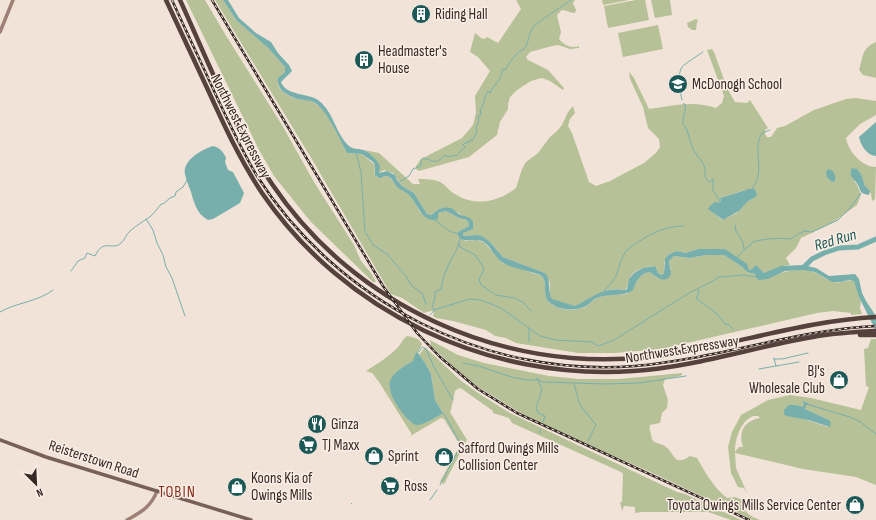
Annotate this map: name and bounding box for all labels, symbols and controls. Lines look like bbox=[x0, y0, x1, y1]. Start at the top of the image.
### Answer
building icon: Riding Hall bbox=[410, 3, 432, 25]
place label: Riding Hall bbox=[435, 5, 488, 24]
place label: Headmaster's House bbox=[378, 42, 447, 78]
building icon: Headmaster's House bbox=[353, 49, 375, 71]
street label: Northwest Expressway bbox=[206, 71, 275, 182]
school or university icon: McDonogh School bbox=[667, 73, 689, 95]
place label: McDonogh School bbox=[692, 75, 782, 94]
water label: Red Run bbox=[812, 225, 859, 255]
street label: Northwest Expressway bbox=[624, 331, 740, 368]
place label: BJ's Wholesale Club bbox=[749, 362, 825, 398]
shop icon: BJ's Wholesale Club bbox=[828, 369, 850, 391]
restaurant icon: Ginza bbox=[306, 413, 328, 435]
place label: Ginza bbox=[331, 415, 359, 434]
supermarket icon: TJ Maxx bbox=[297, 434, 319, 456]
street label: Reisterstown Road bbox=[46, 436, 141, 483]
place label: TJ Maxx bbox=[322, 436, 360, 455]
place label: Safford Owings Mills Collision Center bbox=[458, 439, 559, 475]
shop icon: Sprint bbox=[363, 445, 385, 467]
shop icon: Safford Owings Mills Collision Center bbox=[433, 446, 455, 468]
place label: Sprint bbox=[388, 447, 419, 466]
north arrow bbox=[16, 464, 56, 504]
place label: Koons Kia of Owings Mills bbox=[251, 469, 313, 505]
supermarket icon: Ross bbox=[379, 475, 401, 497]
shop icon: Koons Kia of Owings Mills bbox=[226, 476, 248, 498]
place label: Ross bbox=[404, 477, 428, 496]
district label: TOBIN bbox=[158, 483, 196, 502]
text: N bbox=[34, 486, 45, 500]
shop icon: Toyota Owings Mills Service Center bbox=[844, 494, 866, 516]
place label: Toyota Owings Mills Service Center bbox=[667, 496, 842, 515]

